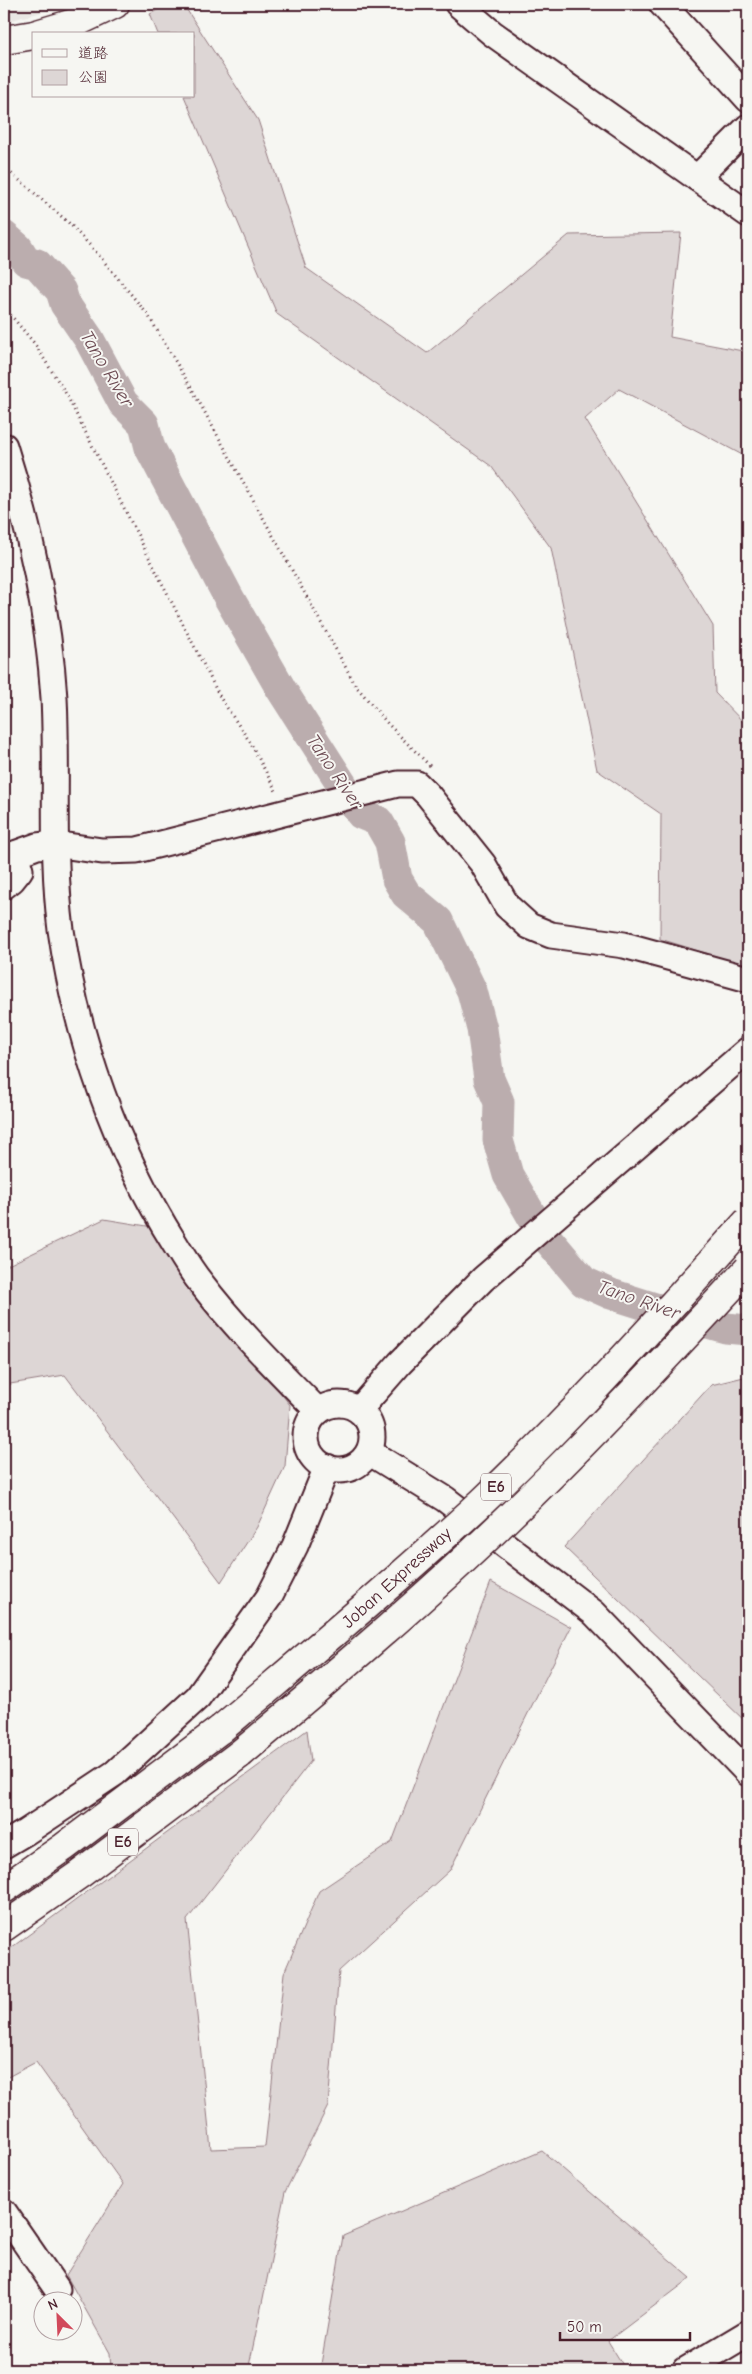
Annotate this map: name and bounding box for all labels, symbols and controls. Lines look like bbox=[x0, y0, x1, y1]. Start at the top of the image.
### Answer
legend bbox=[32, 32, 195, 98]
text: 道路 bbox=[78, 44, 108, 62]
text: 公園 bbox=[78, 68, 108, 86]
water label: Tano River bbox=[76, 327, 139, 413]
water label: Tano River bbox=[302, 730, 369, 815]
water label: Tano River bbox=[595, 1276, 684, 1325]
road number: E6 bbox=[481, 1474, 511, 1500]
street label: Joban Expressway bbox=[338, 1523, 457, 1633]
road number: E6 bbox=[108, 1828, 138, 1855]
north arrow bbox=[32, 2292, 82, 2342]
text: N bbox=[45, 2295, 61, 2314]
scale bar bbox=[560, 2309, 690, 2341]
text: 50 m bbox=[567, 2318, 602, 2336]

